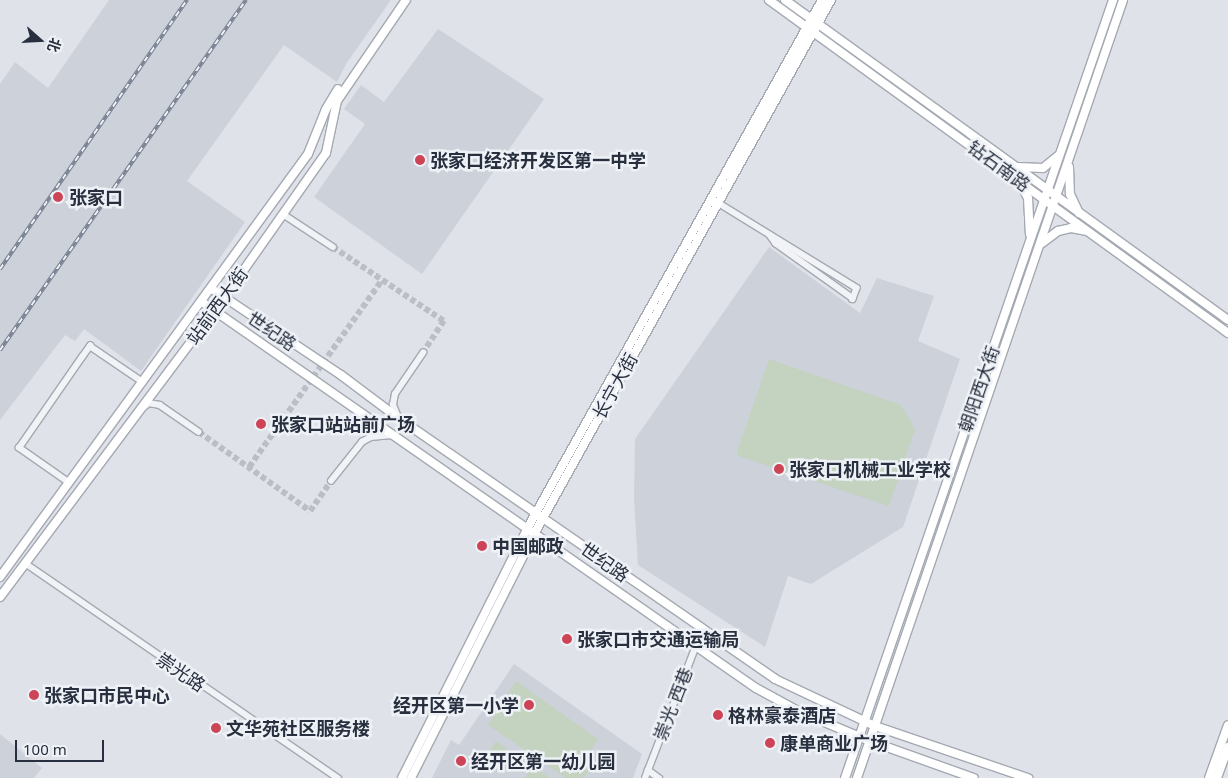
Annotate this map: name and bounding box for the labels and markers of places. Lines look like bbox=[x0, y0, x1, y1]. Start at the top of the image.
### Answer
place label: 张家口经济开发区第一中学 bbox=[430, 149, 646, 171]
marker: 张家口经济开发区第一中学 bbox=[414, 154, 426, 166]
place label: 张家口 bbox=[69, 186, 123, 208]
marker: 张家口 bbox=[51, 190, 65, 204]
place label: 张家口站站前广场 bbox=[271, 413, 415, 435]
marker: 张家口站站前广场 bbox=[255, 418, 267, 430]
place label: 张家口机械工业学校 bbox=[789, 458, 951, 480]
marker: 张家口机械工业学校 bbox=[773, 463, 785, 475]
place label: 中国邮政 bbox=[492, 535, 564, 557]
marker: 中国邮政 bbox=[476, 540, 488, 552]
place label: 张家口市交通运输局 bbox=[577, 628, 739, 650]
marker: 张家口市交通运输局 bbox=[561, 633, 573, 645]
place label: 张家口市民中心 bbox=[44, 684, 170, 706]
marker: 张家口市民中心 bbox=[28, 689, 40, 701]
place label: 经开区第一小学 bbox=[393, 694, 519, 716]
marker: 经开区第一小学 bbox=[523, 699, 535, 711]
place label: 格林豪泰酒店 bbox=[728, 704, 836, 726]
marker: 格林豪泰酒店 bbox=[712, 709, 724, 721]
place label: 文华苑社区服务楼 bbox=[226, 717, 370, 739]
marker: 文华苑社区服务楼 bbox=[210, 722, 222, 734]
place label: 康单商业广场 bbox=[780, 732, 888, 754]
marker: 康单商业广场 bbox=[764, 737, 776, 749]
place label: 经开区第一幼儿园 bbox=[471, 750, 615, 772]
marker: 经开区第一幼儿园 bbox=[455, 755, 467, 767]

